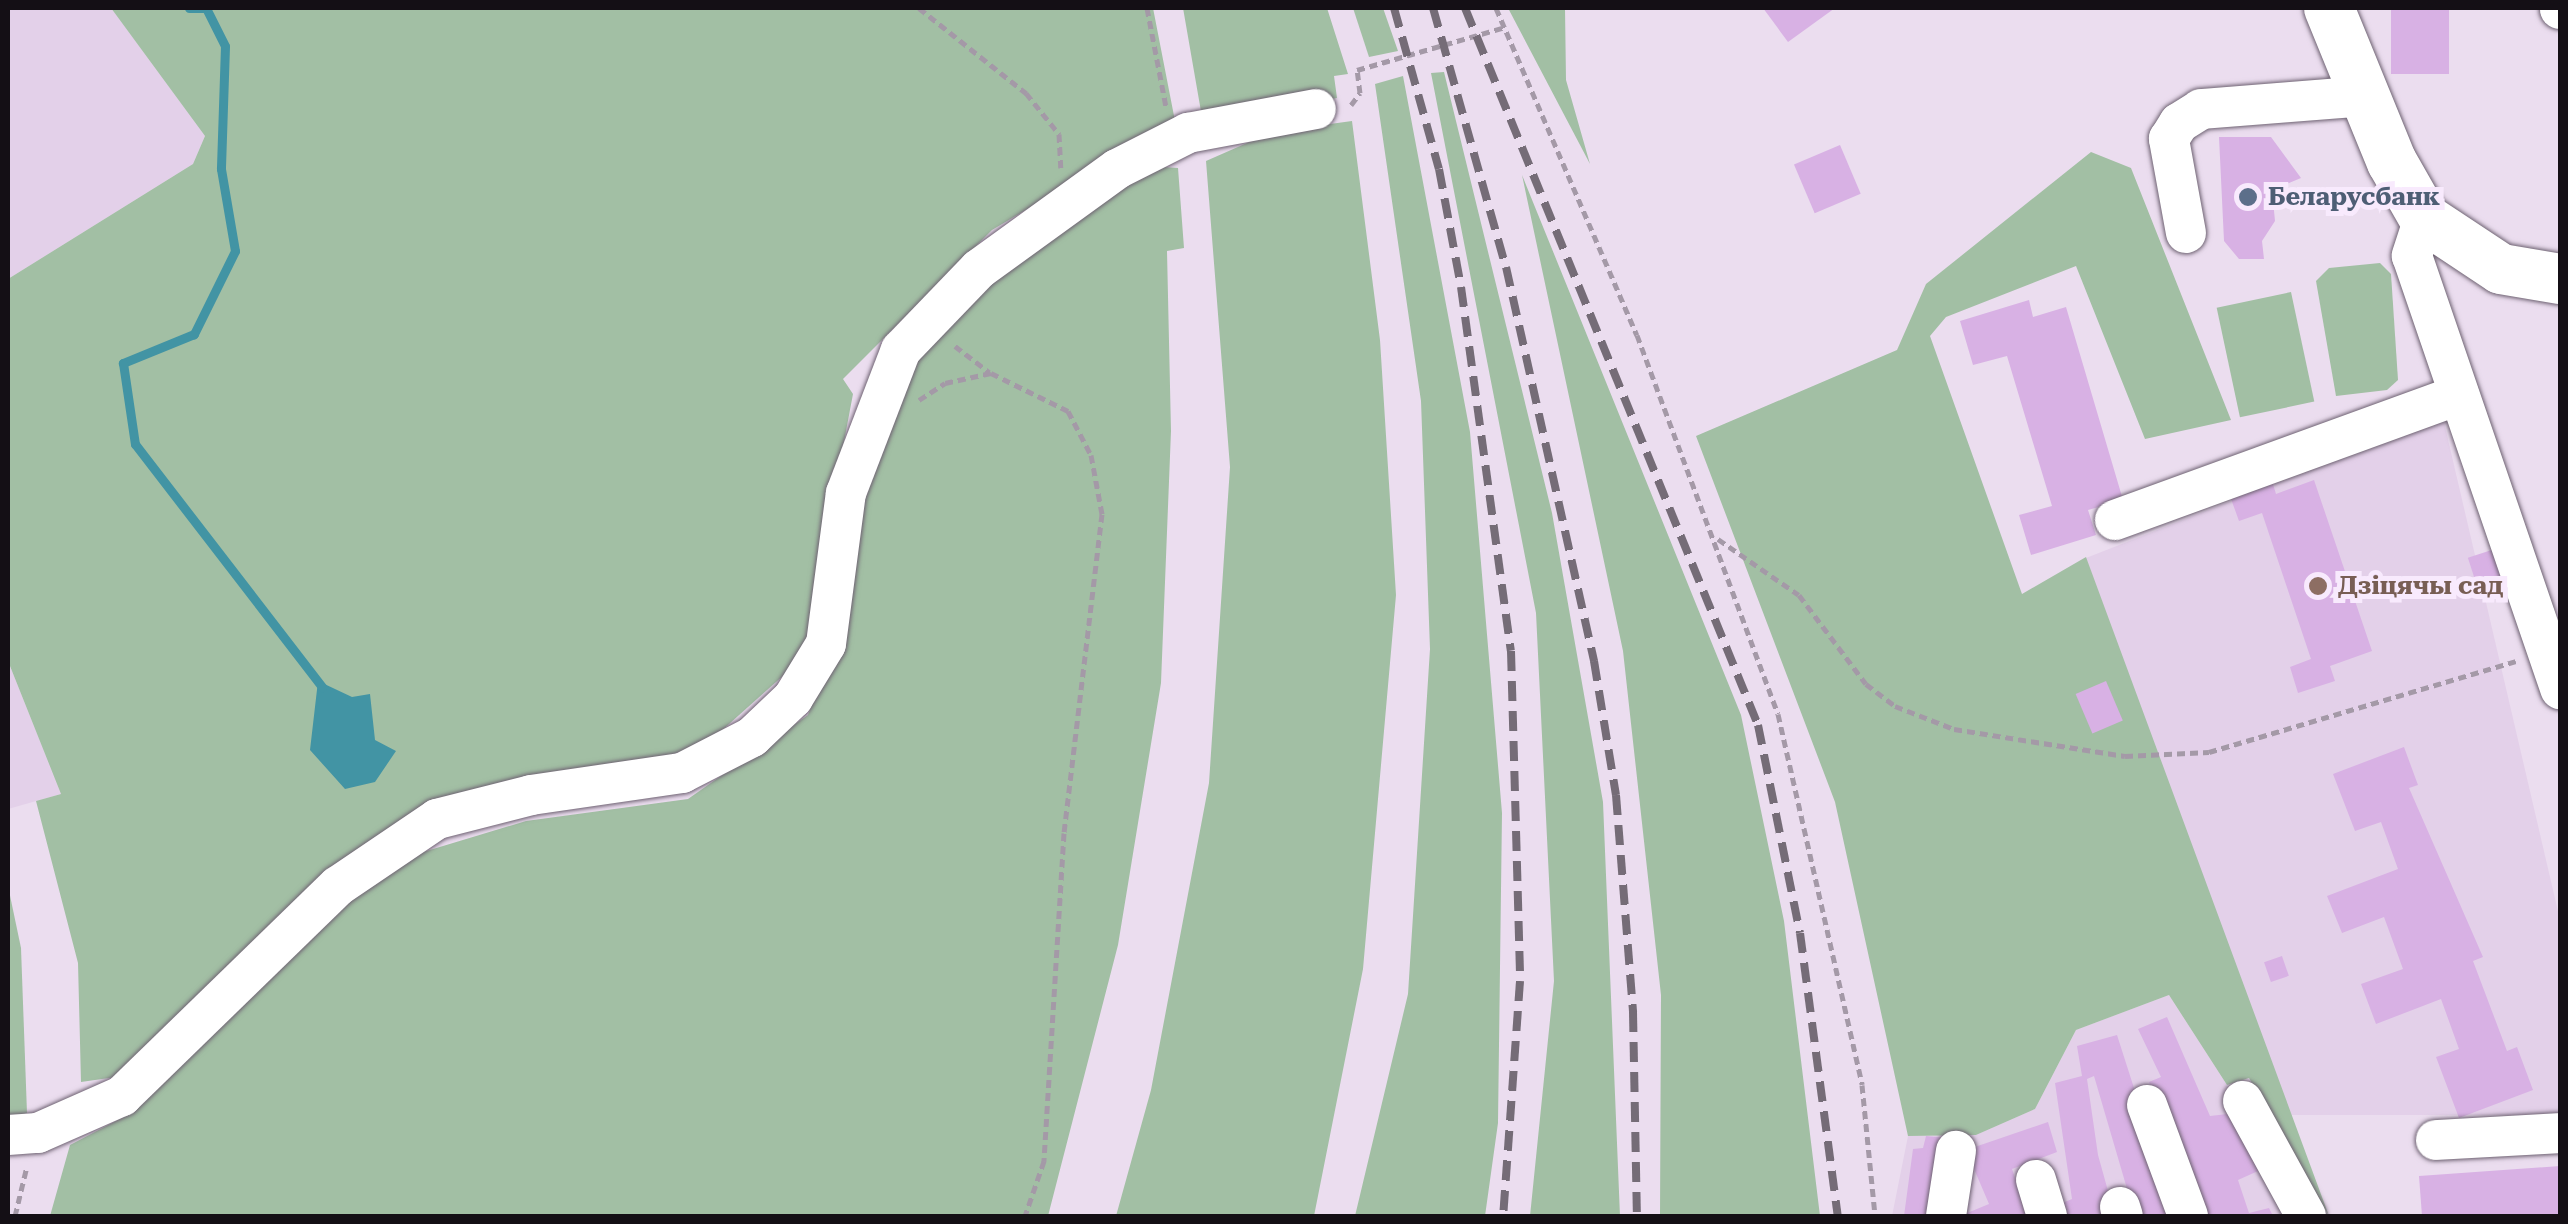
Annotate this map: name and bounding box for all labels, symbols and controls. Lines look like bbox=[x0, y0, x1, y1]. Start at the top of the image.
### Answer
place label: Беларусбанк bbox=[2268, 182, 2440, 212]
marker: Беларусбанк bbox=[2237, 186, 2259, 208]
place label: Дзіцячы сад bbox=[2338, 571, 2503, 601]
marker: Дзіцячы сад bbox=[2307, 575, 2329, 597]

